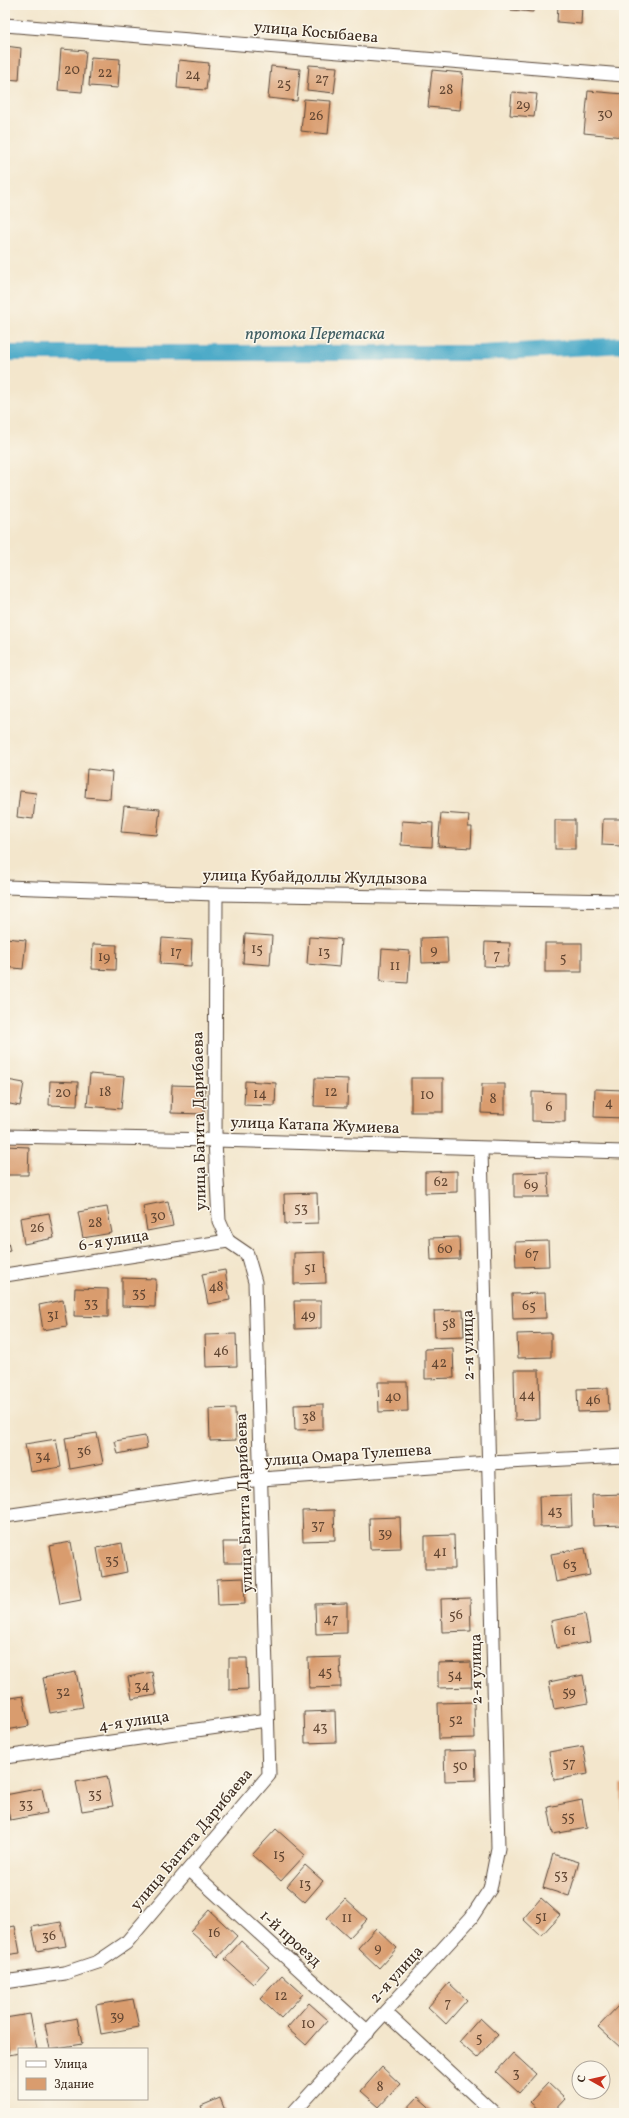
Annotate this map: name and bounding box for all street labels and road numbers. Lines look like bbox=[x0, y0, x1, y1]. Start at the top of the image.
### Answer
street label: улица Косыбаева bbox=[253, 17, 379, 49]
street label: улица Кубайдоллы Жулдызова bbox=[202, 865, 428, 891]
street label: улица Багита Дарибаева bbox=[187, 1031, 213, 1211]
street label: улица Катапа Жумиева bbox=[230, 1112, 400, 1140]
street label: 6-я улица bbox=[77, 1225, 151, 1257]
street label: 2-я улица bbox=[457, 1309, 481, 1381]
street label: улица Багита Дарибаева bbox=[231, 1413, 259, 1593]
street label: улица Омара Тулешева bbox=[264, 1439, 432, 1473]
street label: 2-я улица bbox=[465, 1633, 489, 1705]
street label: 4-я улица bbox=[97, 1706, 171, 1738]
street label: улица Багита Дарибаева bbox=[126, 1764, 258, 1916]
street label: 1-й проезд bbox=[254, 1905, 326, 1973]
street label: 2-я улица bbox=[365, 1941, 429, 2009]

